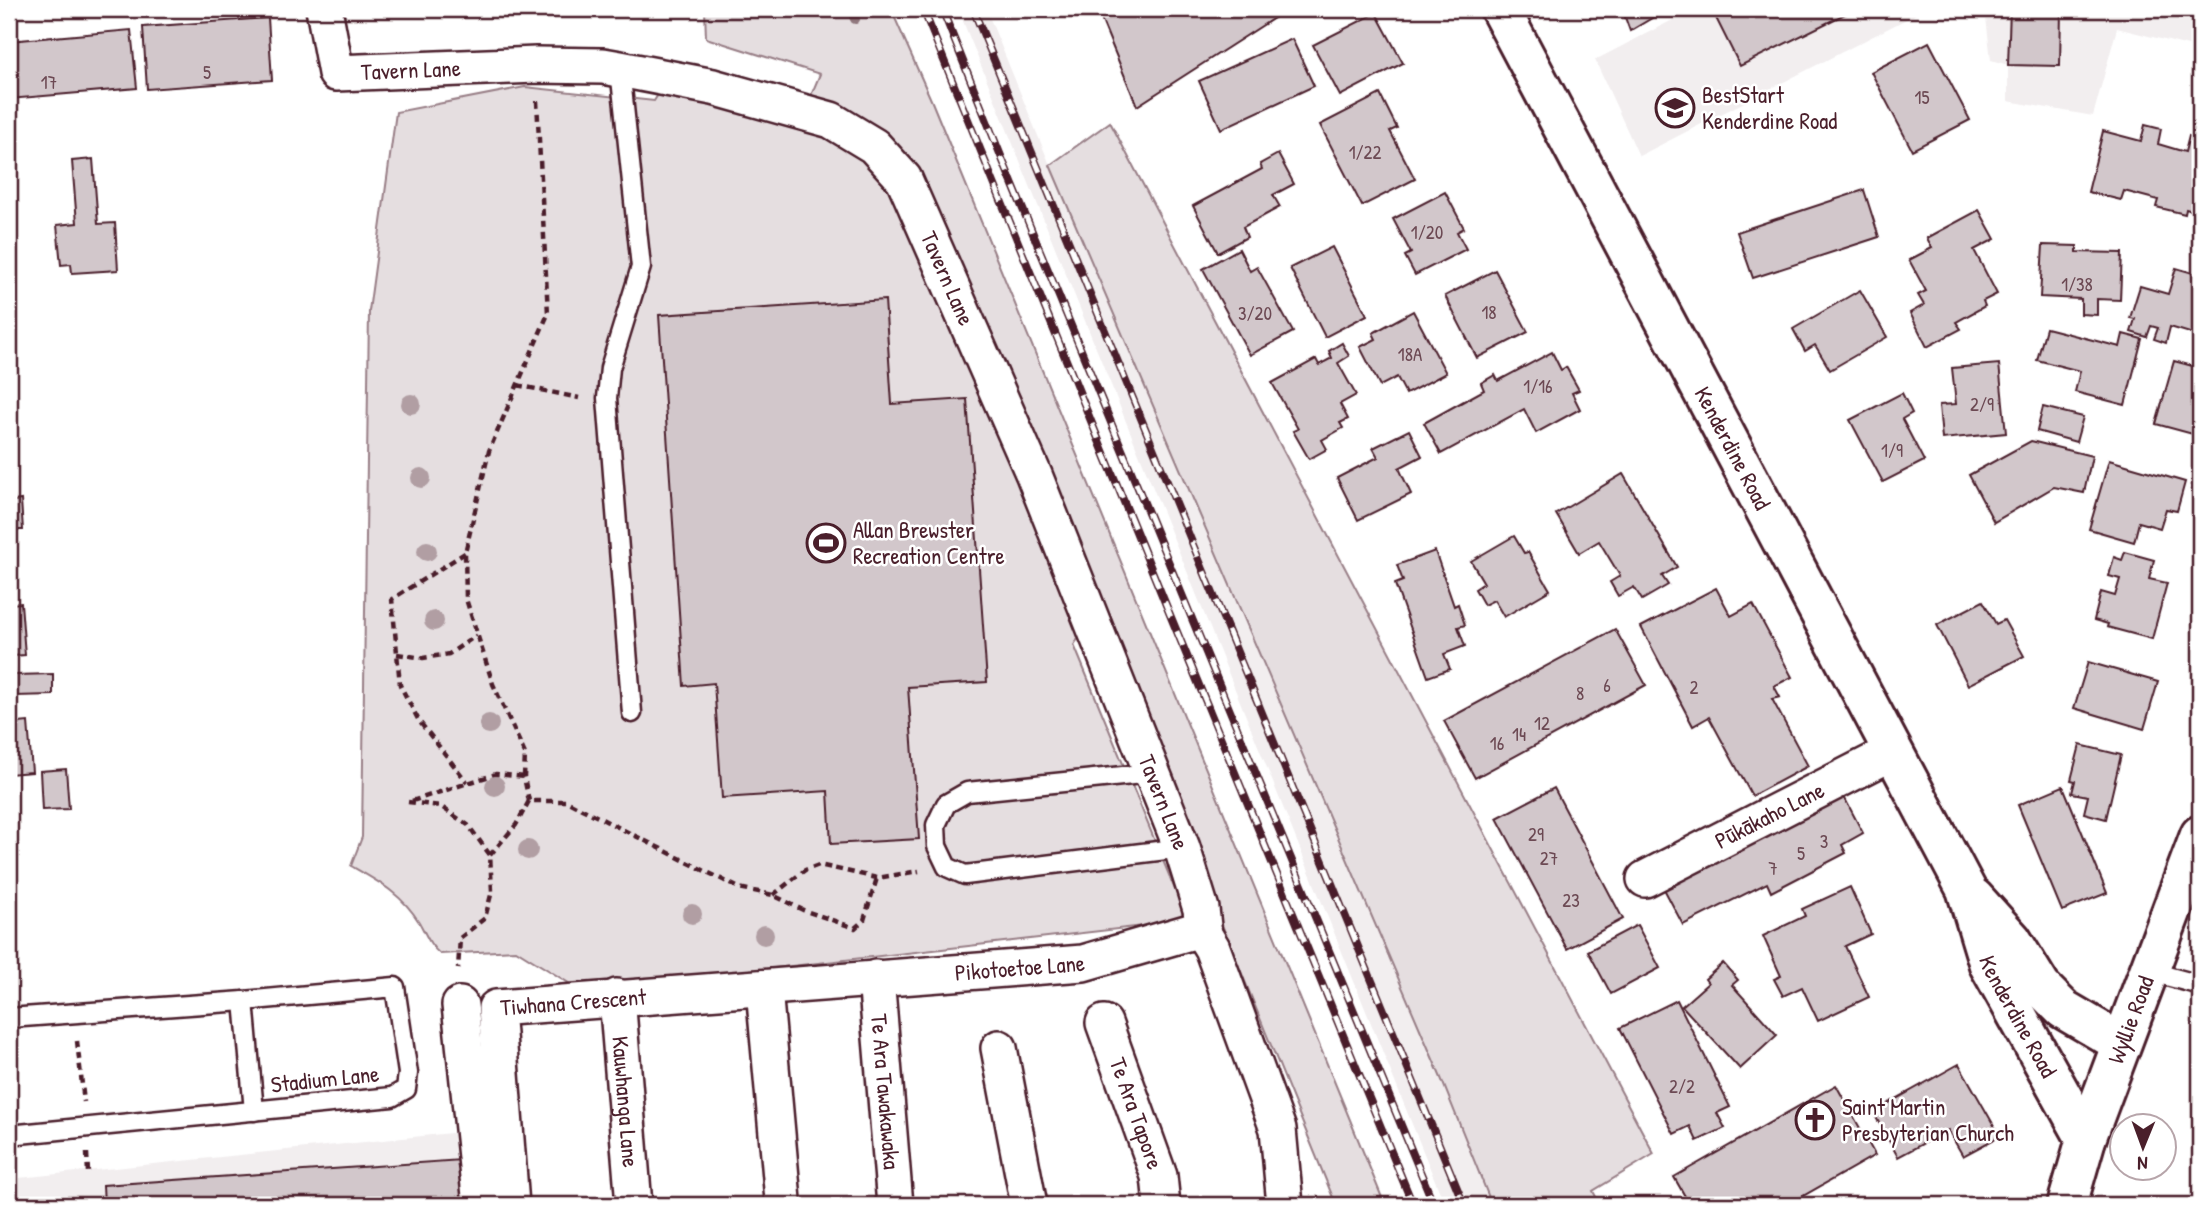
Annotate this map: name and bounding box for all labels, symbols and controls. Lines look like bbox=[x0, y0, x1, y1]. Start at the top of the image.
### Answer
street label: Tavern Lane bbox=[360, 52, 461, 87]
house number: 5 bbox=[203, 59, 211, 85]
house number: 17 bbox=[41, 69, 57, 95]
place label: BestStart Kenderdine Road bbox=[1702, 79, 1837, 136]
house number: 15 bbox=[1915, 84, 1929, 110]
school or university icon: BestStart Kenderdine Road bbox=[1654, 87, 1696, 129]
house number: 1/22 bbox=[1349, 139, 1381, 165]
house number: 1/20 bbox=[1411, 219, 1443, 245]
street label: Tavern Lane bbox=[914, 226, 982, 330]
house number: 1/38 bbox=[2061, 271, 2093, 297]
house number: 18 bbox=[1481, 299, 1497, 325]
house number: 3/20 bbox=[1238, 300, 1272, 326]
house number: 18A bbox=[1398, 341, 1422, 367]
house number: 1/16 bbox=[1523, 373, 1553, 399]
street label: Kenderdine Road bbox=[1688, 381, 1778, 515]
house number: 2/9 bbox=[1970, 391, 1994, 417]
house number: 1/9 bbox=[1881, 437, 1903, 463]
place label: Allan Brewster Recreation Centre bbox=[853, 514, 1005, 571]
sports icon: Allan Brewster Recreation Centre bbox=[805, 522, 847, 564]
house number: 6 bbox=[1603, 672, 1611, 698]
house number: 2 bbox=[1690, 674, 1699, 700]
house number: 8 bbox=[1576, 680, 1584, 706]
house number: 12 bbox=[1534, 710, 1550, 736]
house number: 14 bbox=[1512, 721, 1526, 747]
house number: 16 bbox=[1490, 730, 1504, 756]
street label: Tavern Lane bbox=[1131, 750, 1197, 854]
street label: Pūkākaho Lane bbox=[1709, 774, 1829, 856]
house number: 29 bbox=[1528, 821, 1544, 847]
house number: 3 bbox=[1820, 828, 1828, 854]
house number: 5 bbox=[1797, 840, 1805, 866]
house number: 27 bbox=[1540, 845, 1558, 871]
house number: 7 bbox=[1768, 855, 1778, 881]
house number: 23 bbox=[1562, 887, 1580, 913]
street label: Pikotoetoe Lane bbox=[954, 947, 1086, 988]
street label: Kenderdine Road bbox=[1972, 952, 2065, 1083]
street label: Wyllie Road bbox=[2100, 971, 2161, 1068]
street label: Tiwhana Crescent bbox=[499, 980, 648, 1023]
street label: Te Ara Tawakawaka bbox=[864, 1013, 908, 1171]
street label: Kauwhanga Lane bbox=[605, 1035, 647, 1169]
street label: Te Ara Tapore bbox=[1103, 1053, 1171, 1173]
street label: Stadium Lane bbox=[269, 1057, 381, 1100]
house number: 2/2 bbox=[1669, 1073, 1695, 1099]
place label: Saint Martin Presbyterian Church bbox=[1842, 1091, 2014, 1148]
church icon: Saint Martin Presbyterian Church bbox=[1794, 1099, 1836, 1141]
north arrow bbox=[2108, 1112, 2178, 1182]
text: N bbox=[2137, 1151, 2148, 1177]

